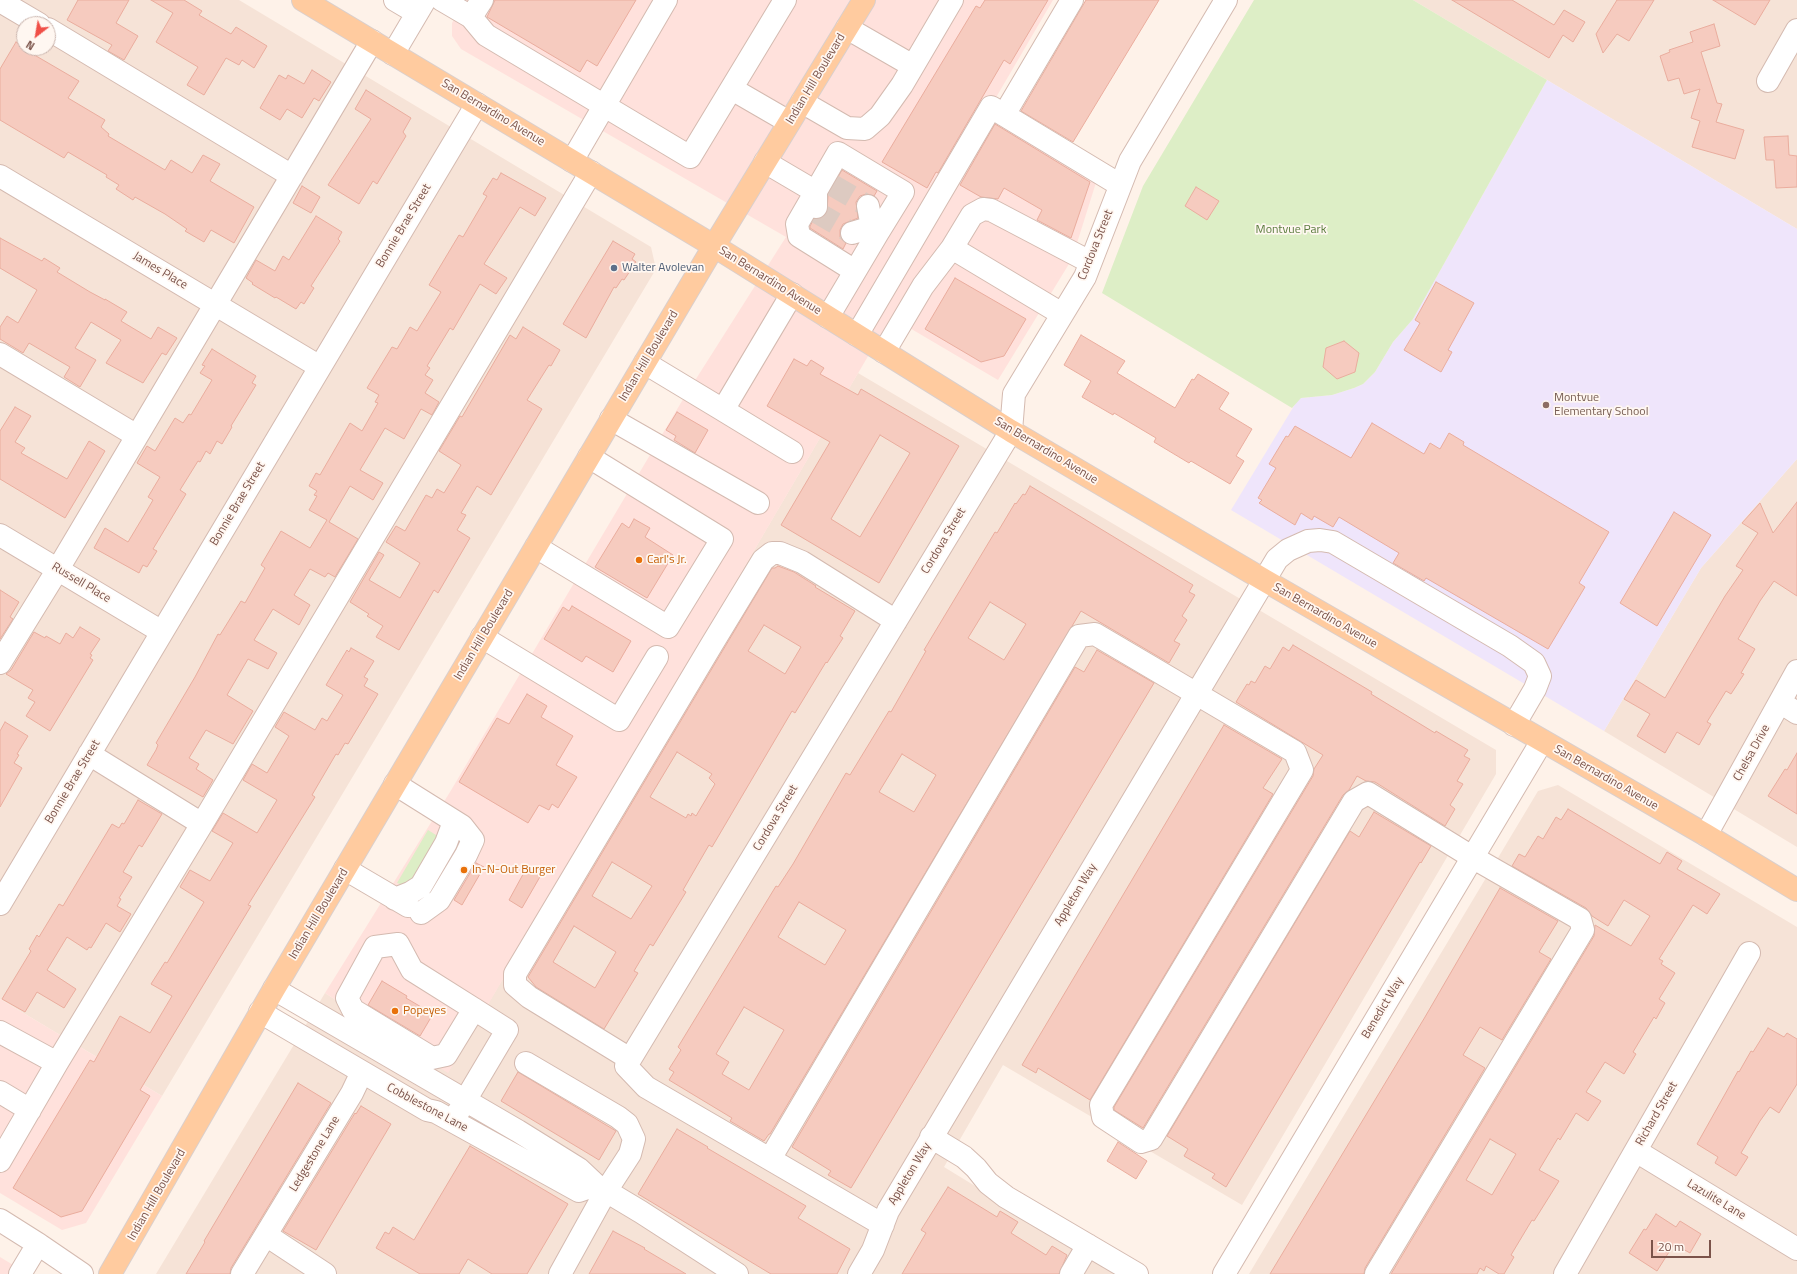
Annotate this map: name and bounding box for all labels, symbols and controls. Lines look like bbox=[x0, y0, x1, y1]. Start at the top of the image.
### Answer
north arrow bbox=[16, 16, 56, 56]
street label: Indian Hill Boulevard bbox=[783, 31, 849, 127]
text: N bbox=[23, 37, 38, 54]
street label: San Bernardino Avenue bbox=[439, 77, 547, 149]
street label: Bonnie Brae Street bbox=[373, 182, 435, 270]
street label: Cordova Street bbox=[1075, 208, 1117, 282]
park label: Montvue Park bbox=[1256, 223, 1326, 237]
street label: San Bernardino Avenue bbox=[716, 244, 824, 318]
street label: James Place bbox=[130, 249, 190, 293]
place label: Walter Avolevan bbox=[622, 261, 704, 275]
marker: Walter Avolevan bbox=[609, 263, 619, 273]
street label: Indian Hill Boulevard bbox=[616, 308, 682, 404]
place label: Montvue Elementary School bbox=[1554, 391, 1648, 419]
marker: Montvue Elementary School bbox=[1541, 400, 1551, 410]
street label: San Bernardino Avenue bbox=[992, 415, 1100, 487]
street label: Bonnie Brae Street bbox=[207, 460, 269, 548]
street label: Cordova Street bbox=[919, 505, 969, 577]
place label: Carl's Jr. bbox=[647, 553, 687, 567]
marker: Carl's Jr. bbox=[634, 555, 644, 565]
street label: Russell Place bbox=[49, 560, 113, 606]
street label: San Bernardino Avenue bbox=[1270, 580, 1380, 652]
street label: Indian Hill Boulevard bbox=[451, 587, 517, 683]
street label: Chelsa Drive bbox=[1731, 722, 1773, 784]
street label: Bonnie Brae Street bbox=[42, 738, 104, 826]
street label: San Bernardino Avenue bbox=[1551, 742, 1661, 814]
street label: Cordova Street bbox=[751, 782, 801, 854]
street label: Appleton Way bbox=[1052, 861, 1100, 929]
place label: In-N-Out Burger bbox=[472, 863, 555, 877]
marker: In-N-Out Burger bbox=[459, 865, 469, 875]
street label: Indian Hill Boulevard bbox=[286, 866, 352, 962]
street label: Benedict Way bbox=[1359, 975, 1407, 1041]
place label: Popeyes bbox=[403, 1004, 446, 1018]
marker: Popeyes bbox=[390, 1006, 400, 1016]
street label: Richard Street bbox=[1633, 1079, 1681, 1149]
street label: Cobblestone Lane bbox=[384, 1081, 470, 1135]
street label: Ledgestone Lane bbox=[287, 1113, 343, 1195]
street label: Appleton Way bbox=[886, 1140, 934, 1208]
street label: Indian Hill Boulevard bbox=[125, 1147, 189, 1243]
street label: Lazulite Lane bbox=[1684, 1177, 1748, 1223]
scale bar bbox=[1653, 1232, 1713, 1258]
text: 20 m bbox=[1658, 1237, 1684, 1256]

